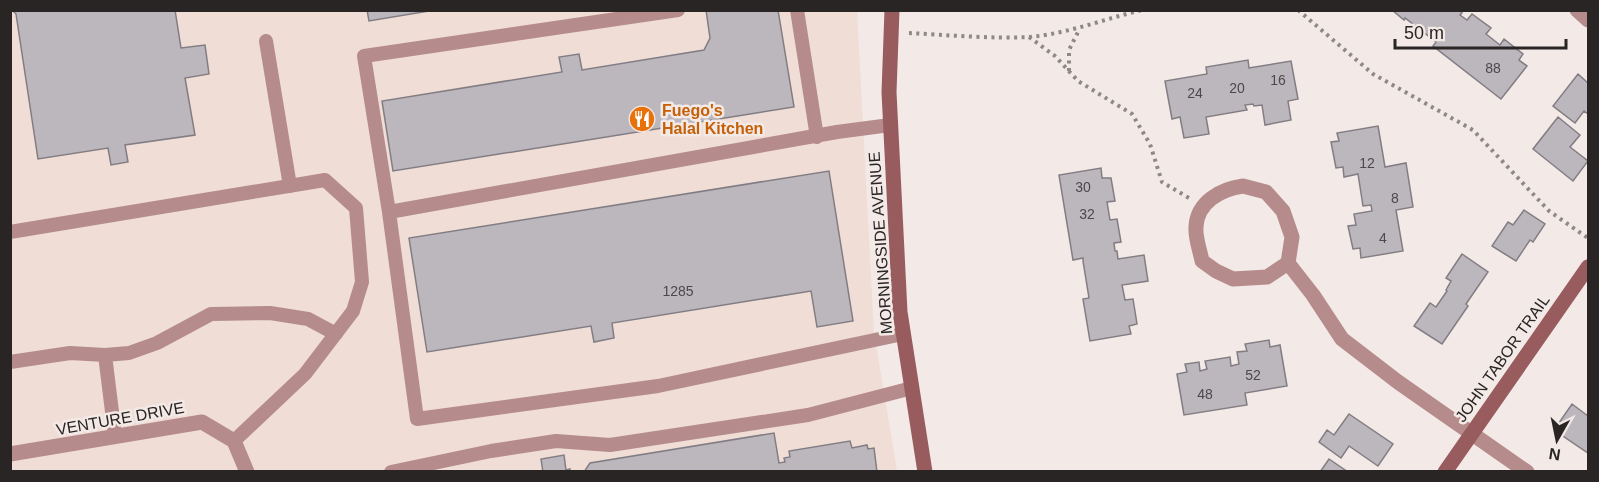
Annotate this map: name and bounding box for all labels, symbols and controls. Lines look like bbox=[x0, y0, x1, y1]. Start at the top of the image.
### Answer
scale bar bbox=[1395, 12, 1566, 50]
text: 50 m bbox=[1404, 23, 1444, 43]
house number: 88 bbox=[1485, 60, 1501, 76]
house number: 16 bbox=[1270, 72, 1286, 88]
house number: 20 bbox=[1229, 80, 1245, 96]
house number: 24 bbox=[1187, 85, 1203, 101]
place label: Fuego's Halal Kitchen bbox=[662, 102, 763, 137]
restaurant icon: Fuego's Halal Kitchen bbox=[627, 104, 657, 134]
street label: MORNINGSIDE AVENUE bbox=[866, 151, 895, 335]
house number: 12 bbox=[1359, 155, 1375, 171]
house number: 30 bbox=[1075, 179, 1091, 195]
house number: 8 bbox=[1391, 190, 1399, 206]
house number: 32 bbox=[1079, 206, 1095, 222]
house number: 4 bbox=[1379, 230, 1387, 246]
house number: 1285 bbox=[662, 283, 694, 299]
street label: JOHN TABOR TRAIL bbox=[1452, 291, 1553, 425]
house number: 52 bbox=[1245, 367, 1261, 383]
house number: 48 bbox=[1197, 386, 1213, 402]
street label: VENTURE DRIVE bbox=[55, 399, 185, 438]
north arrow bbox=[1527, 410, 1587, 470]
text: N bbox=[1548, 445, 1562, 464]

